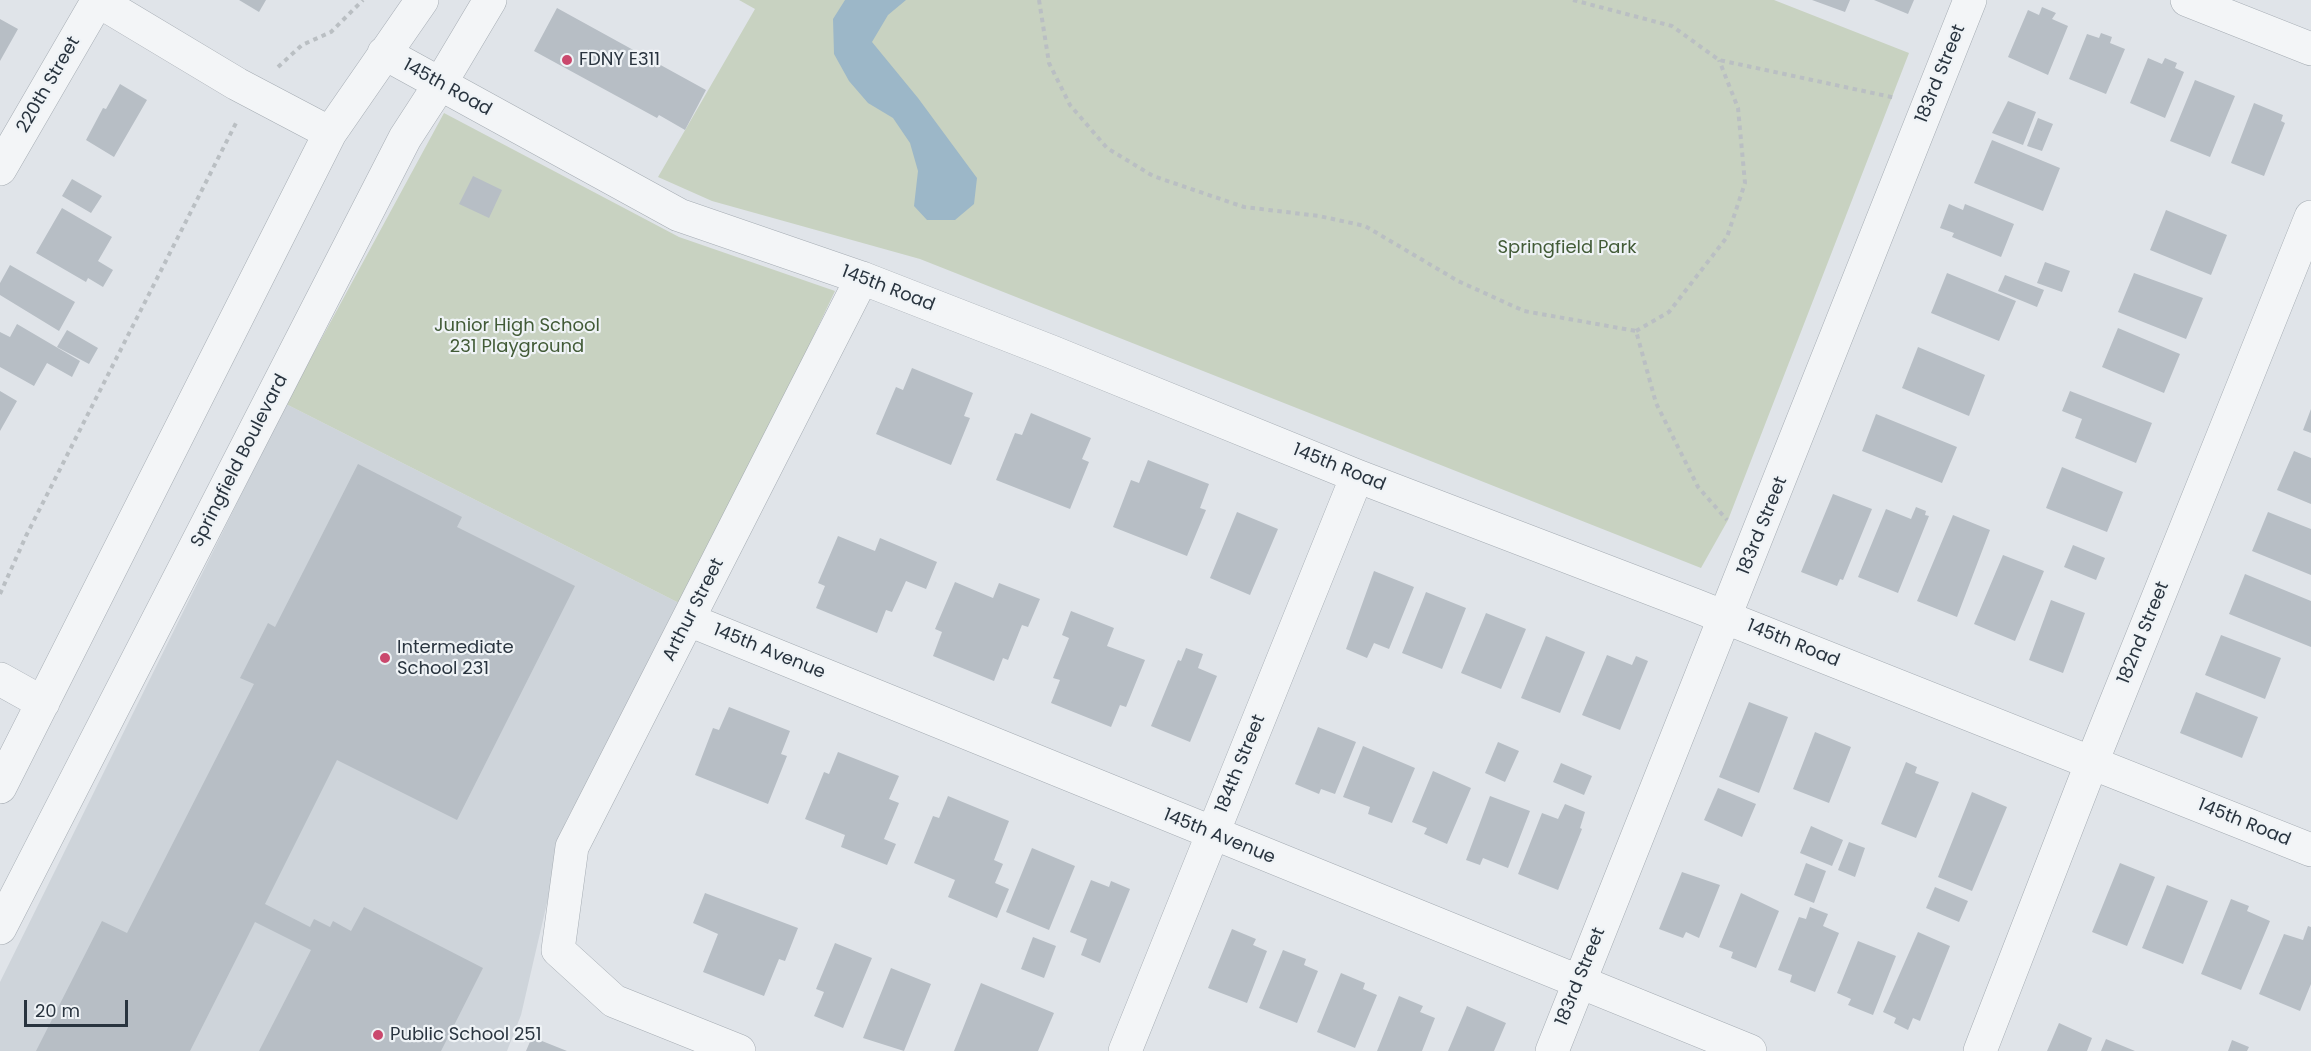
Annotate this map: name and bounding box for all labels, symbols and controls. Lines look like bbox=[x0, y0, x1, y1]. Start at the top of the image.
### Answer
street label: 183rd Street bbox=[1911, 22, 1971, 126]
street label: 220th Street bbox=[13, 33, 85, 137]
place label: FDNY E311 bbox=[579, 49, 660, 71]
marker: FDNY E311 bbox=[560, 53, 574, 67]
street label: 145th Road bbox=[399, 55, 495, 121]
park label: Springfield Park bbox=[1497, 237, 1637, 259]
street label: 145th Road bbox=[838, 261, 938, 317]
park label: Junior High School 231 Playground bbox=[434, 315, 600, 358]
street label: Springfield Boulevard bbox=[187, 371, 293, 551]
street label: 145th Road bbox=[1289, 440, 1389, 496]
street label: 183rd Street bbox=[1733, 474, 1793, 578]
street label: Arthur Street bbox=[659, 555, 729, 665]
street label: 182nd Street bbox=[2114, 579, 2174, 687]
street label: 145th Road bbox=[1743, 616, 1843, 672]
street label: 145th Avenue bbox=[710, 620, 828, 684]
place label: Intermediate School 231 bbox=[397, 637, 514, 680]
marker: Intermediate School 231 bbox=[378, 651, 392, 665]
street label: 184th Street bbox=[1212, 712, 1270, 816]
street label: 145th Road bbox=[2194, 795, 2294, 851]
street label: 145th Avenue bbox=[1160, 805, 1278, 869]
street label: 183rd Street bbox=[1551, 925, 1611, 1029]
scale bar bbox=[27, 988, 130, 1026]
text: 20 m bbox=[35, 998, 80, 1023]
place label: Public School 251 bbox=[390, 1024, 541, 1046]
marker: Public School 251 bbox=[371, 1028, 385, 1042]

